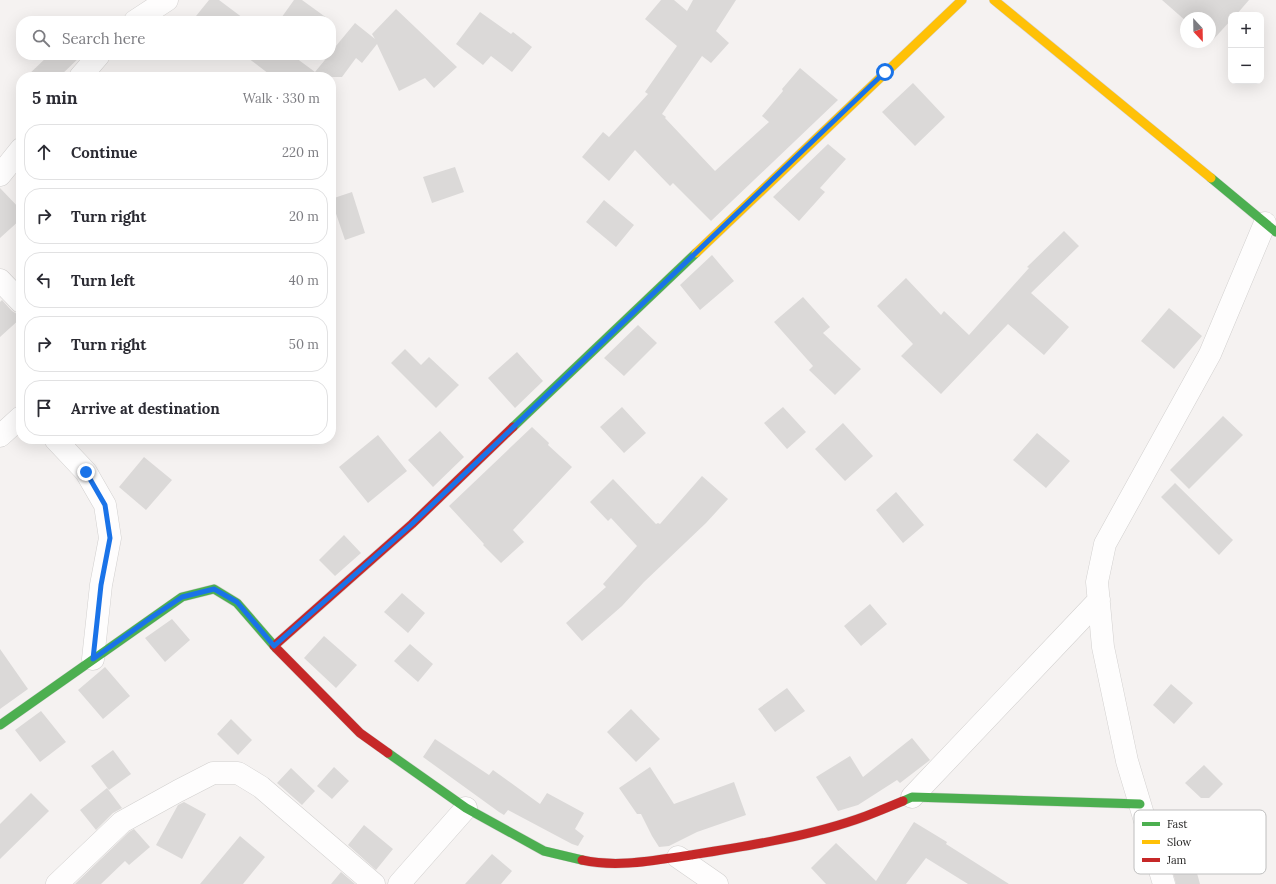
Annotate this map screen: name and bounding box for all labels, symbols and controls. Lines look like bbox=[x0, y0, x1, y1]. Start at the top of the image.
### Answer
north arrow bbox=[1180, 12, 1216, 48]
map controls bbox=[1228, 12, 1264, 84]
button: + bbox=[1228, 12, 1264, 48]
search box bbox=[16, 16, 336, 60]
icon: search bbox=[30, 27, 52, 49]
text: Search here bbox=[62, 29, 145, 48]
button: − bbox=[1228, 48, 1264, 84]
route start bbox=[876, 63, 894, 81]
text: 5 min bbox=[32, 87, 78, 109]
text: Walk · 330 m bbox=[243, 90, 320, 107]
icon: ahead bbox=[33, 141, 55, 163]
text: Continue bbox=[71, 143, 137, 162]
text: 220 m bbox=[282, 144, 319, 161]
icon: right bbox=[33, 205, 55, 227]
text: Turn right bbox=[71, 207, 147, 226]
text: 20 m bbox=[289, 208, 319, 225]
icon: left bbox=[33, 269, 55, 291]
text: Turn left bbox=[71, 271, 135, 290]
text: 40 m bbox=[289, 272, 319, 289]
icon: right bbox=[33, 333, 55, 355]
text: Turn right bbox=[71, 335, 147, 354]
text: 50 m bbox=[289, 336, 319, 353]
icon: arrive bbox=[33, 397, 55, 419]
text: Arrive at destination bbox=[71, 399, 220, 418]
route end bbox=[77, 463, 95, 481]
legend bbox=[1134, 810, 1266, 874]
text: Fast bbox=[1167, 817, 1188, 831]
text: Slow bbox=[1167, 835, 1192, 849]
text: Jam bbox=[1166, 853, 1187, 867]

